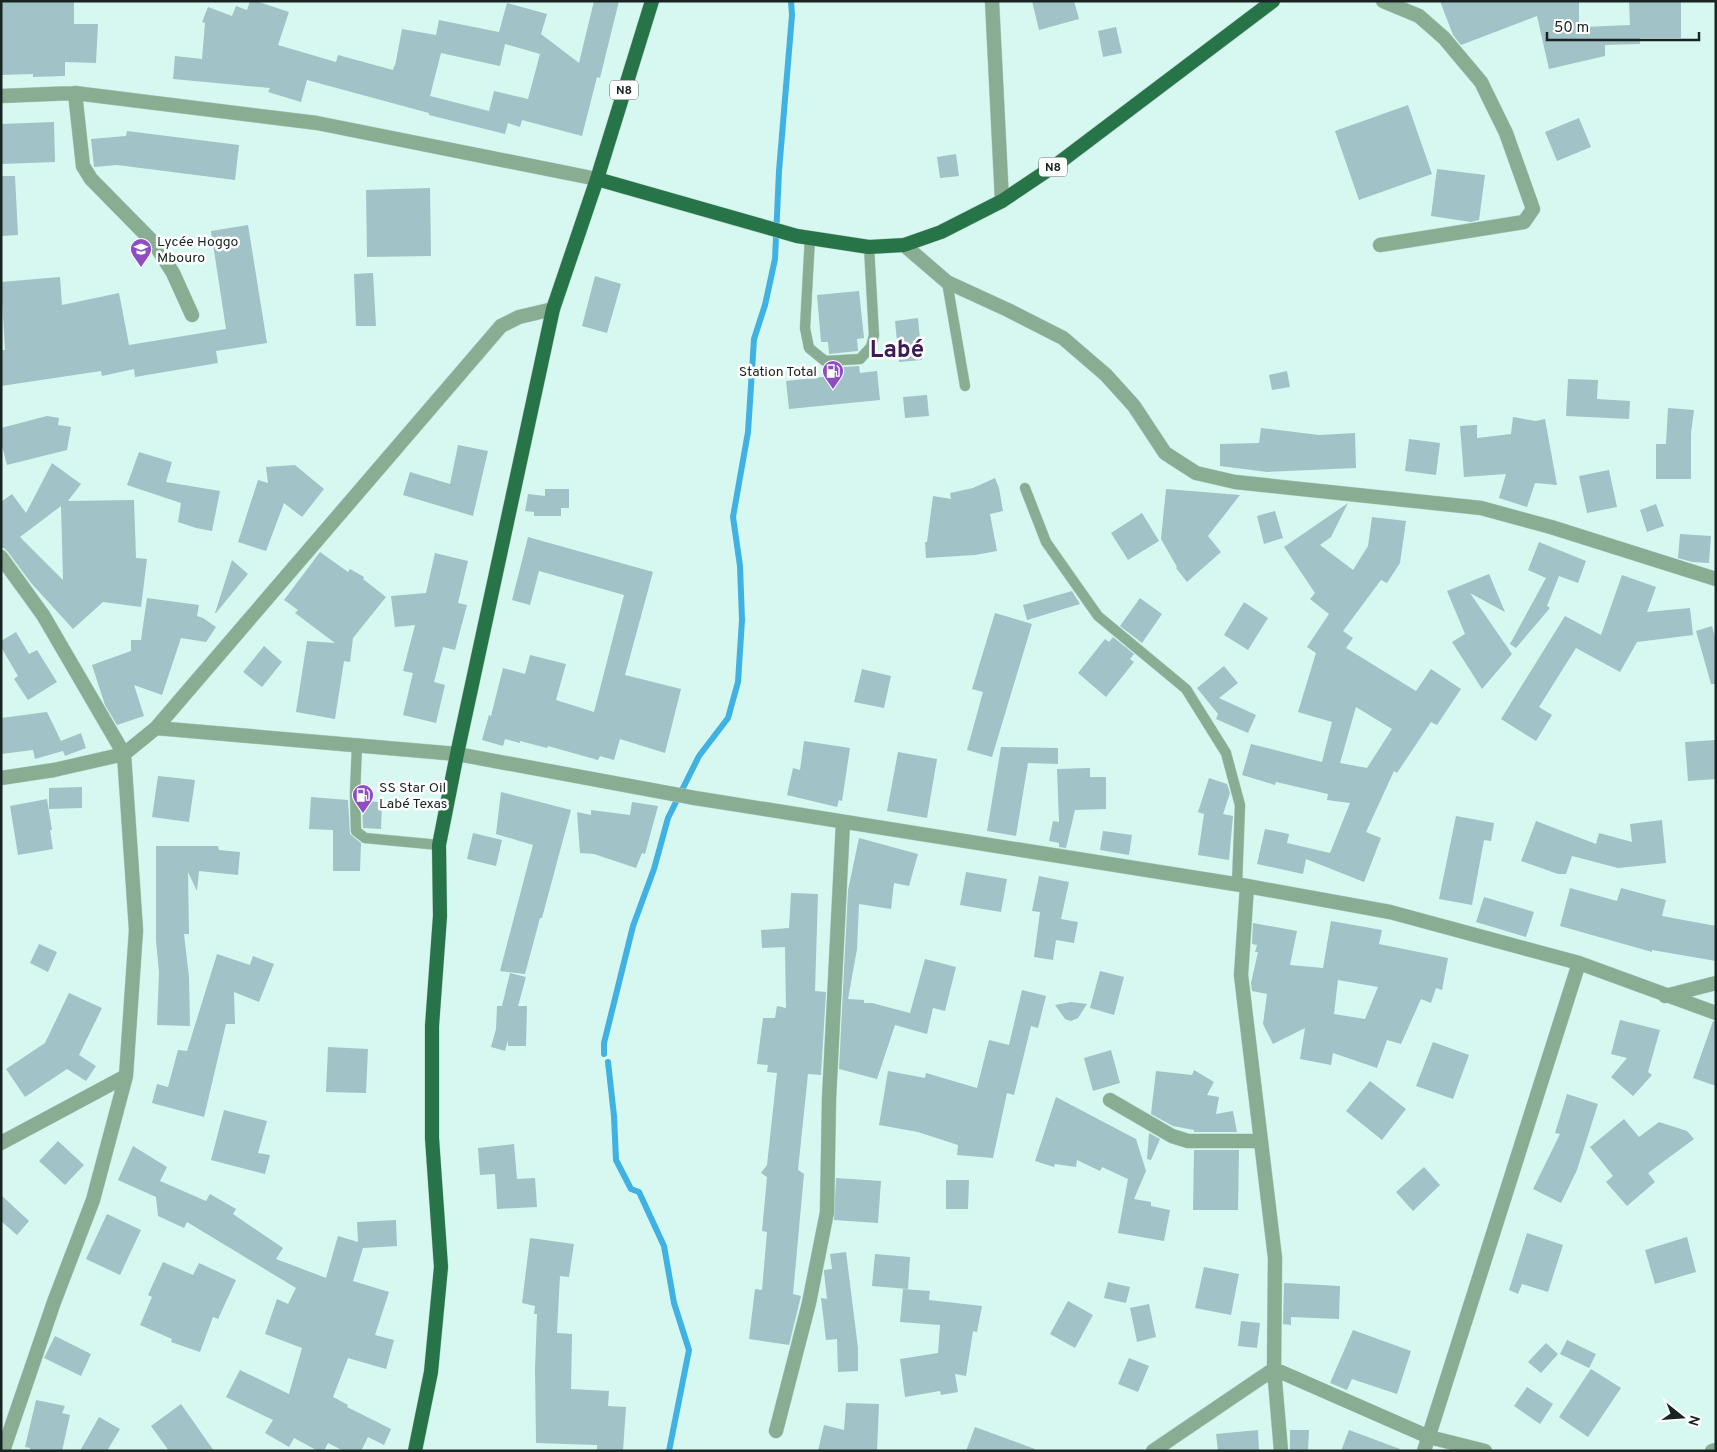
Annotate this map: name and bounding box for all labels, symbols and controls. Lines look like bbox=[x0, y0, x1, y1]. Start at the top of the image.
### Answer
scale bar bbox=[1547, 10, 1700, 42]
text: 50 m bbox=[1554, 19, 1589, 38]
road number: N8 bbox=[610, 80, 638, 100]
road number: N8 bbox=[1039, 158, 1067, 176]
place label: Lycée Hoggo Mbouro bbox=[157, 234, 239, 267]
school or university icon: Lycée Hoggo Mbouro bbox=[129, 237, 153, 268]
district label: Labé bbox=[870, 336, 924, 366]
fuel station icon: Station Total bbox=[821, 359, 845, 390]
place label: Station Total bbox=[739, 364, 817, 381]
place label: SS Star Oil Labé Texas bbox=[379, 780, 447, 813]
fuel station icon: SS Star Oil Labé Texas bbox=[351, 783, 375, 814]
north arrow bbox=[1657, 1392, 1707, 1442]
text: N bbox=[1683, 1413, 1703, 1428]

